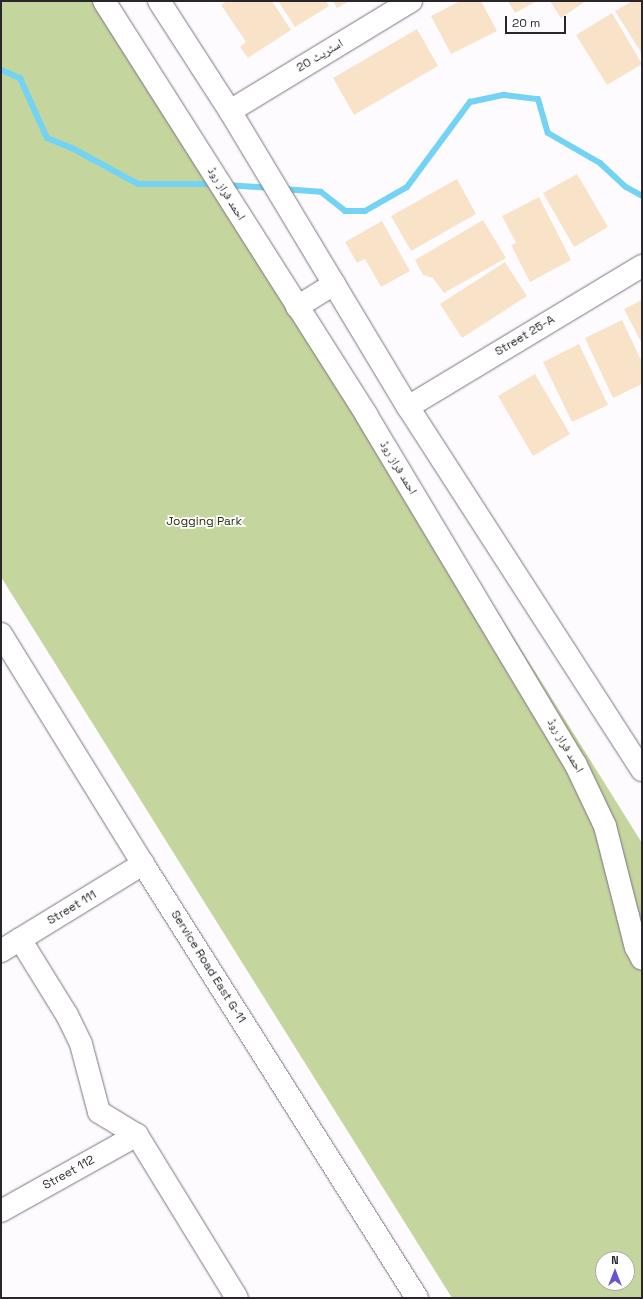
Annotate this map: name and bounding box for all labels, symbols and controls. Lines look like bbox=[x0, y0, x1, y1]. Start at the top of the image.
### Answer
scale bar bbox=[507, 8, 568, 34]
text: 20 m bbox=[512, 15, 540, 31]
street label: اسٹریٹ 20 bbox=[294, 36, 346, 76]
street label: احمد فراز روڈ bbox=[204, 165, 248, 223]
street label: Street 25-A bbox=[493, 313, 557, 359]
street label: احمد فراز روڈ bbox=[376, 439, 420, 497]
park label: Jogging Park bbox=[166, 515, 242, 529]
street label: احمد فراز روڈ bbox=[544, 716, 586, 776]
street label: Street 111 bbox=[45, 888, 99, 928]
street label: Service Road East G-11 bbox=[167, 908, 249, 1026]
street label: Street 112 bbox=[41, 1153, 97, 1193]
north arrow bbox=[595, 1251, 635, 1291]
text: N bbox=[611, 1253, 619, 1267]

